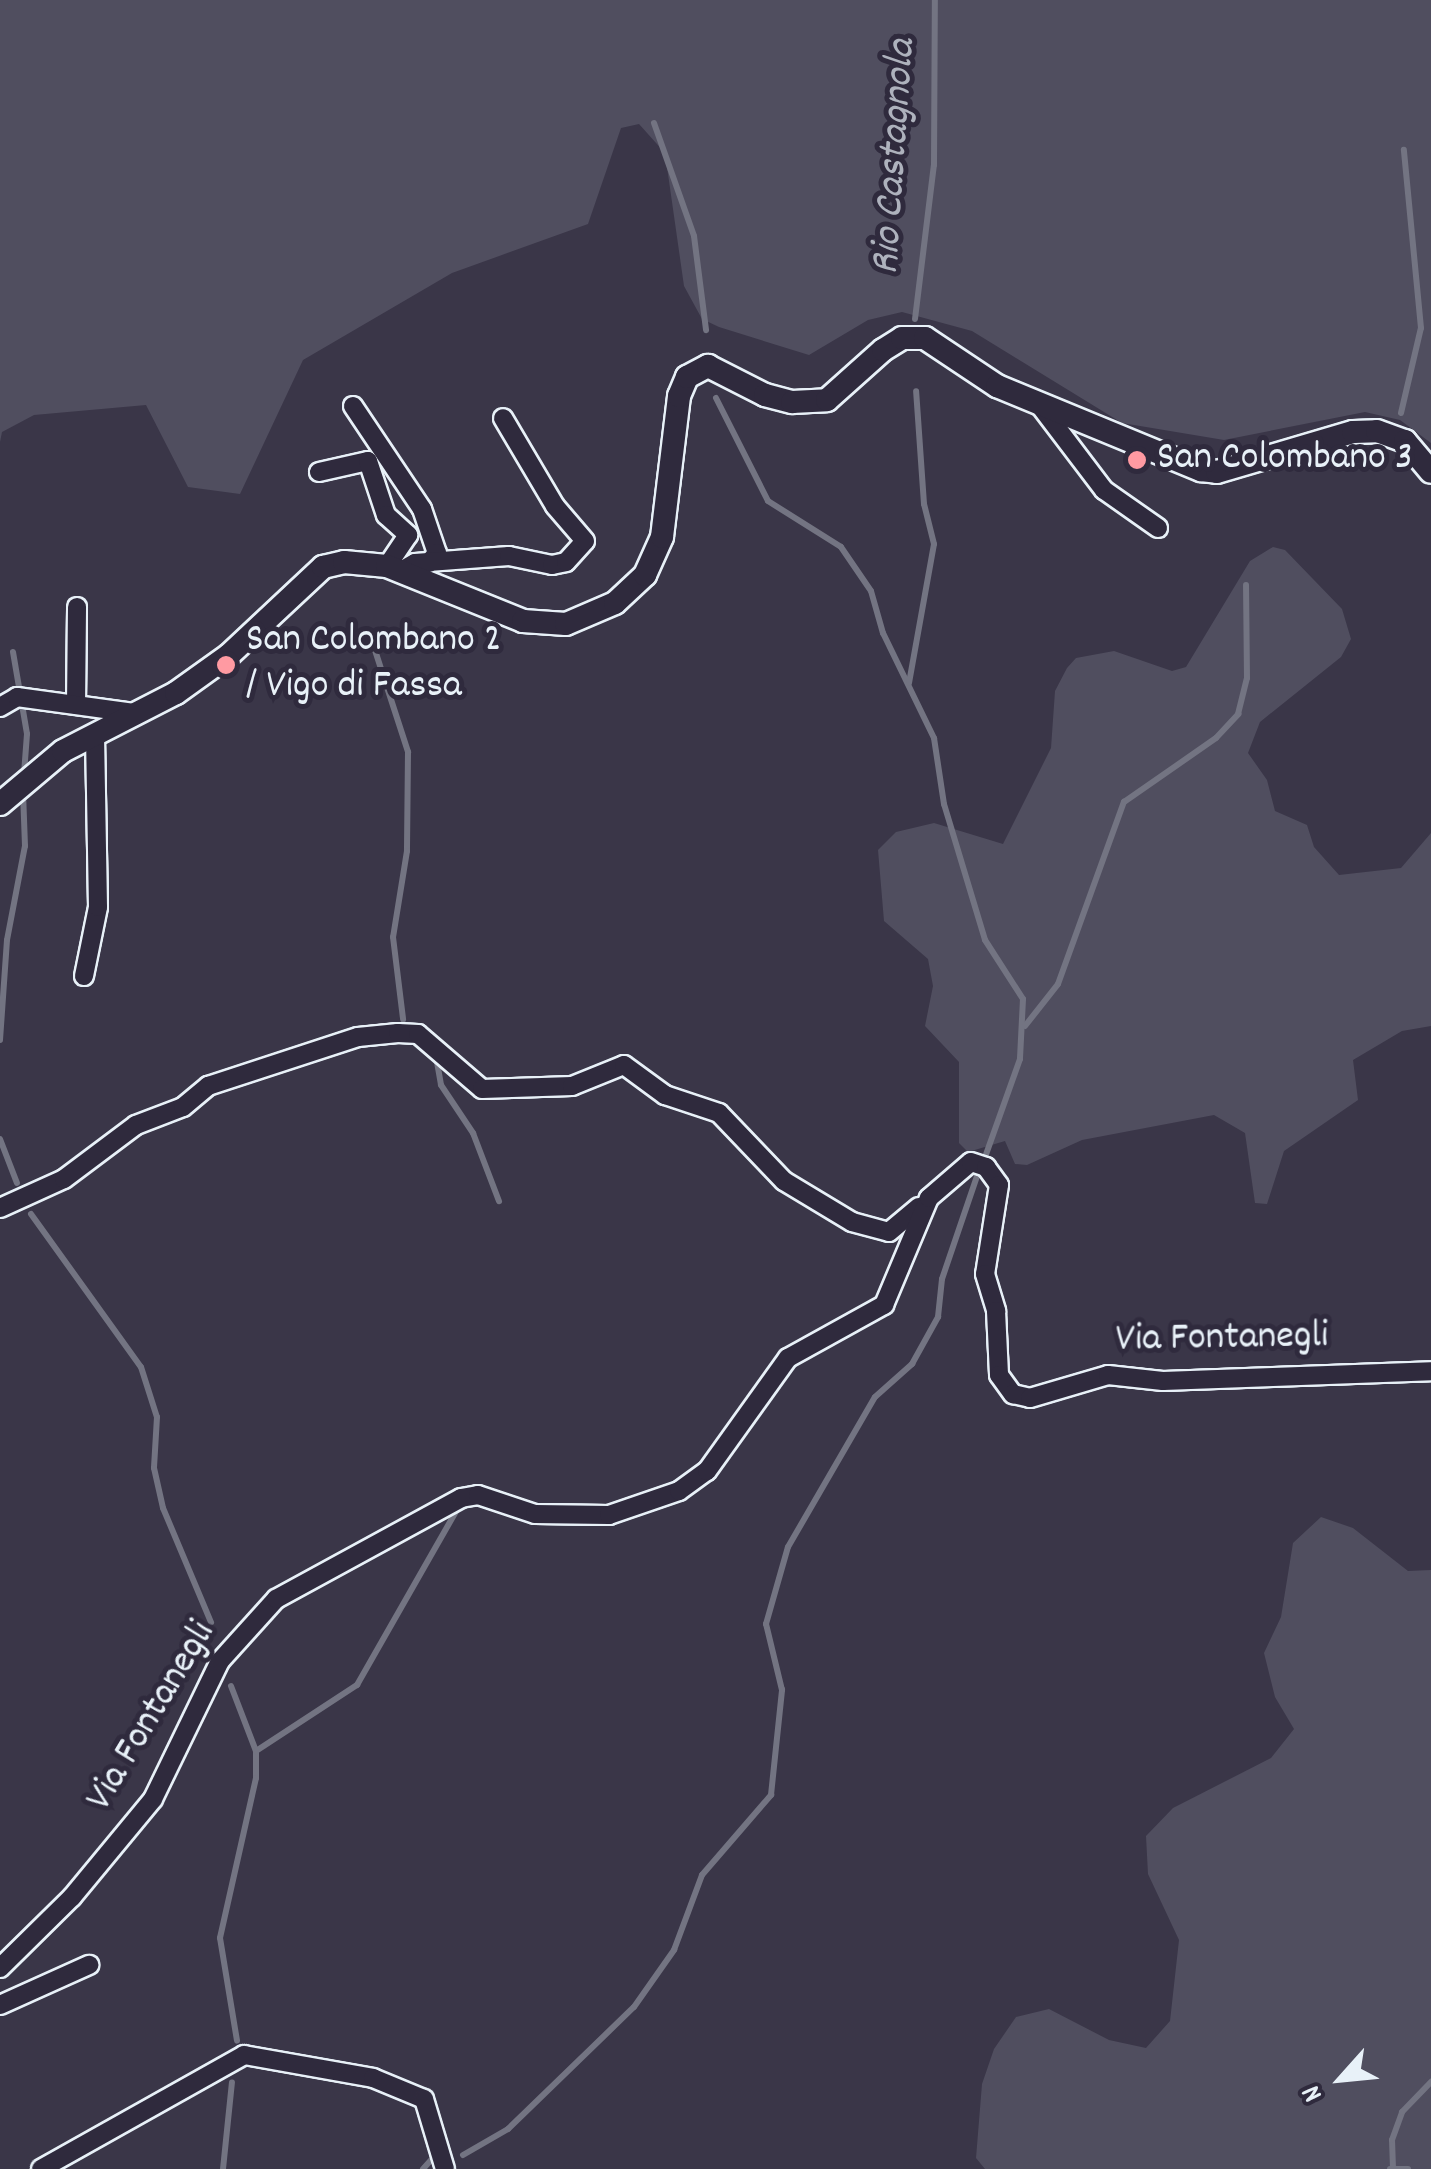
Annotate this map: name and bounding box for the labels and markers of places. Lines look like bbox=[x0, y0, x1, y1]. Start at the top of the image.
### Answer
place label: San Colombano 3 bbox=[1157, 436, 1413, 484]
marker: San Colombano 3 bbox=[1126, 449, 1148, 471]
place label: San Colombano 2 / Vigo di Fassa bbox=[246, 618, 501, 712]
marker: San Colombano 2 / Vigo di Fassa bbox=[215, 654, 237, 676]

